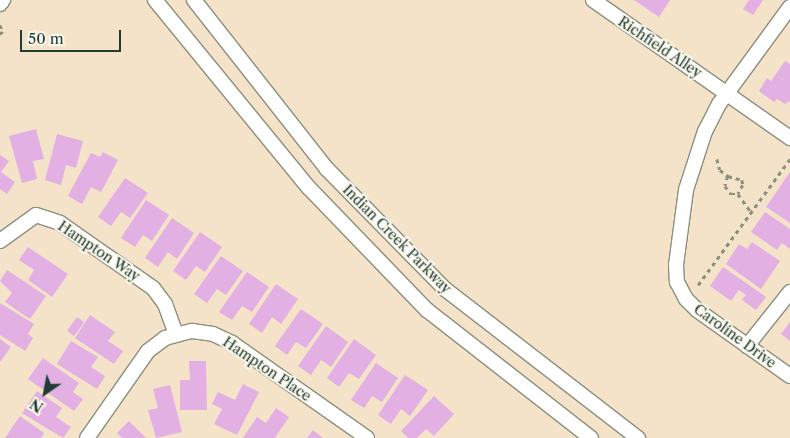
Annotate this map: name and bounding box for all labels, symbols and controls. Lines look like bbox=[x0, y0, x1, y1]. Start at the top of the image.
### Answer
street label: Richfield Alley bbox=[615, 13, 705, 81]
scale bar bbox=[22, 20, 124, 52]
text: 50 m bbox=[28, 29, 64, 48]
street label: Indian Creek Parkway bbox=[339, 181, 455, 297]
street label: Hampton Way bbox=[55, 217, 143, 285]
street label: Caroline Drive bbox=[691, 301, 779, 371]
street label: Hampton Place bbox=[220, 333, 314, 405]
north arrow bbox=[20, 368, 70, 418]
text: N bbox=[27, 395, 47, 416]

